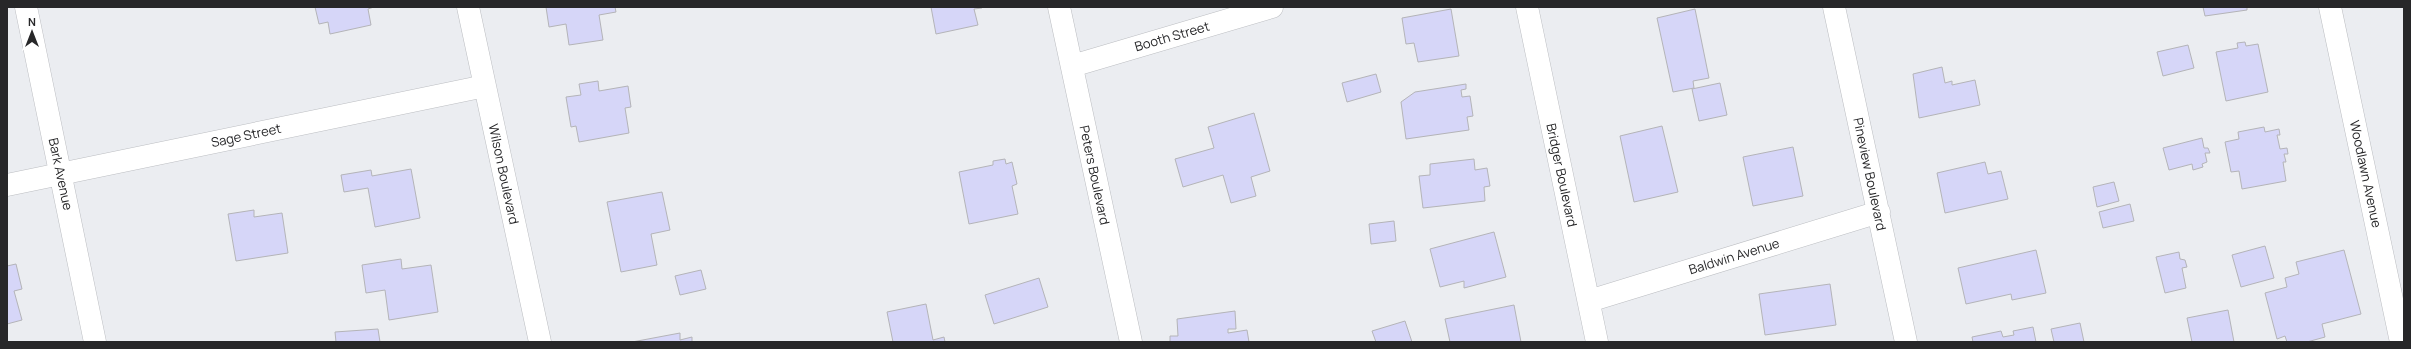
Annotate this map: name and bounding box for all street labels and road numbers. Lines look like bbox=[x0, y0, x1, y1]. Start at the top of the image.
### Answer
street label: Booth Street bbox=[1132, 17, 1212, 55]
street label: Pineview Boulevard bbox=[1849, 116, 1891, 232]
street label: Sage Street bbox=[209, 119, 283, 151]
street label: Woodlawn Avenue bbox=[2346, 119, 2386, 230]
street label: Wilson Boulevard bbox=[485, 122, 523, 226]
street label: Bridger Boulevard bbox=[1542, 122, 1582, 228]
street label: Peters Boulevard bbox=[1076, 124, 1114, 226]
street label: Bark Avenue bbox=[45, 136, 78, 212]
street label: Baldwin Avenue bbox=[1687, 234, 1782, 278]

